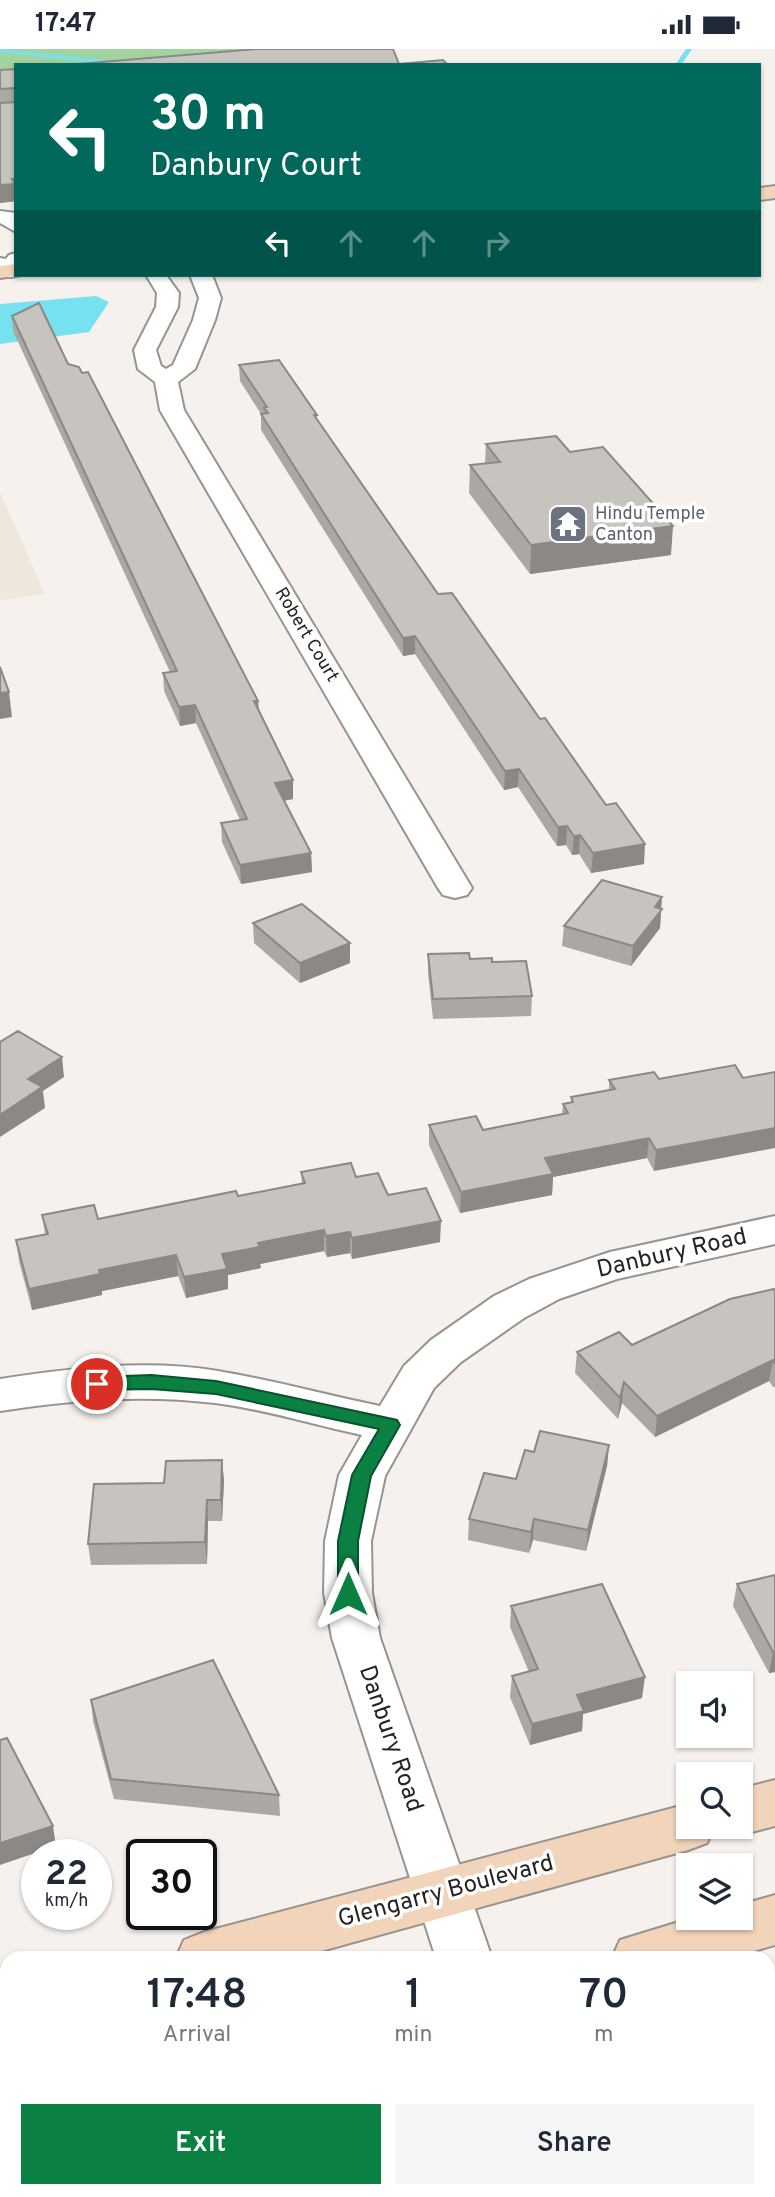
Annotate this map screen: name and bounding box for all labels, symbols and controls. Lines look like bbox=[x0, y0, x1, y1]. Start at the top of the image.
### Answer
text: 17:47 bbox=[35, 8, 96, 41]
text: 30 m bbox=[150, 86, 266, 148]
icon: left bbox=[35, 91, 126, 182]
text: Danbury Court bbox=[150, 147, 362, 187]
icon: left bbox=[259, 224, 297, 262]
icon: ahead bbox=[332, 224, 370, 262]
icon: ahead bbox=[405, 224, 443, 262]
icon: right bbox=[478, 224, 516, 262]
temple icon: Hindu Temple Canton bbox=[547, 503, 589, 545]
place label: Hindu Temple Canton bbox=[595, 503, 705, 547]
street label: Robert Court bbox=[269, 584, 343, 686]
street label: Danbury Road bbox=[594, 1222, 750, 1286]
pin bbox=[67, 1354, 127, 1414]
icon: arrive bbox=[78, 1365, 116, 1403]
position arrow bbox=[311, 1557, 385, 1631]
street label: Danbury Road bbox=[351, 1662, 429, 1816]
map controls bbox=[676, 1671, 753, 1930]
button: sound bbox=[676, 1671, 753, 1748]
button: search bbox=[676, 1762, 753, 1839]
speed limit sign: 30 bbox=[126, 1839, 217, 1930]
street label: Glengarry Boulevard bbox=[335, 1849, 557, 1935]
text: 22 bbox=[45, 1853, 88, 1897]
button: layers bbox=[676, 1853, 753, 1930]
text: km/h bbox=[45, 1890, 88, 1913]
text: 17:48 bbox=[147, 1970, 248, 2023]
text: 1 bbox=[405, 1970, 421, 2023]
text: 70 bbox=[579, 1970, 628, 2023]
text: Arrival bbox=[163, 2021, 231, 2050]
text: min bbox=[394, 2021, 432, 2050]
text: m bbox=[594, 2021, 613, 2050]
button: Exit bbox=[21, 2104, 381, 2184]
button: Share bbox=[395, 2104, 754, 2184]

